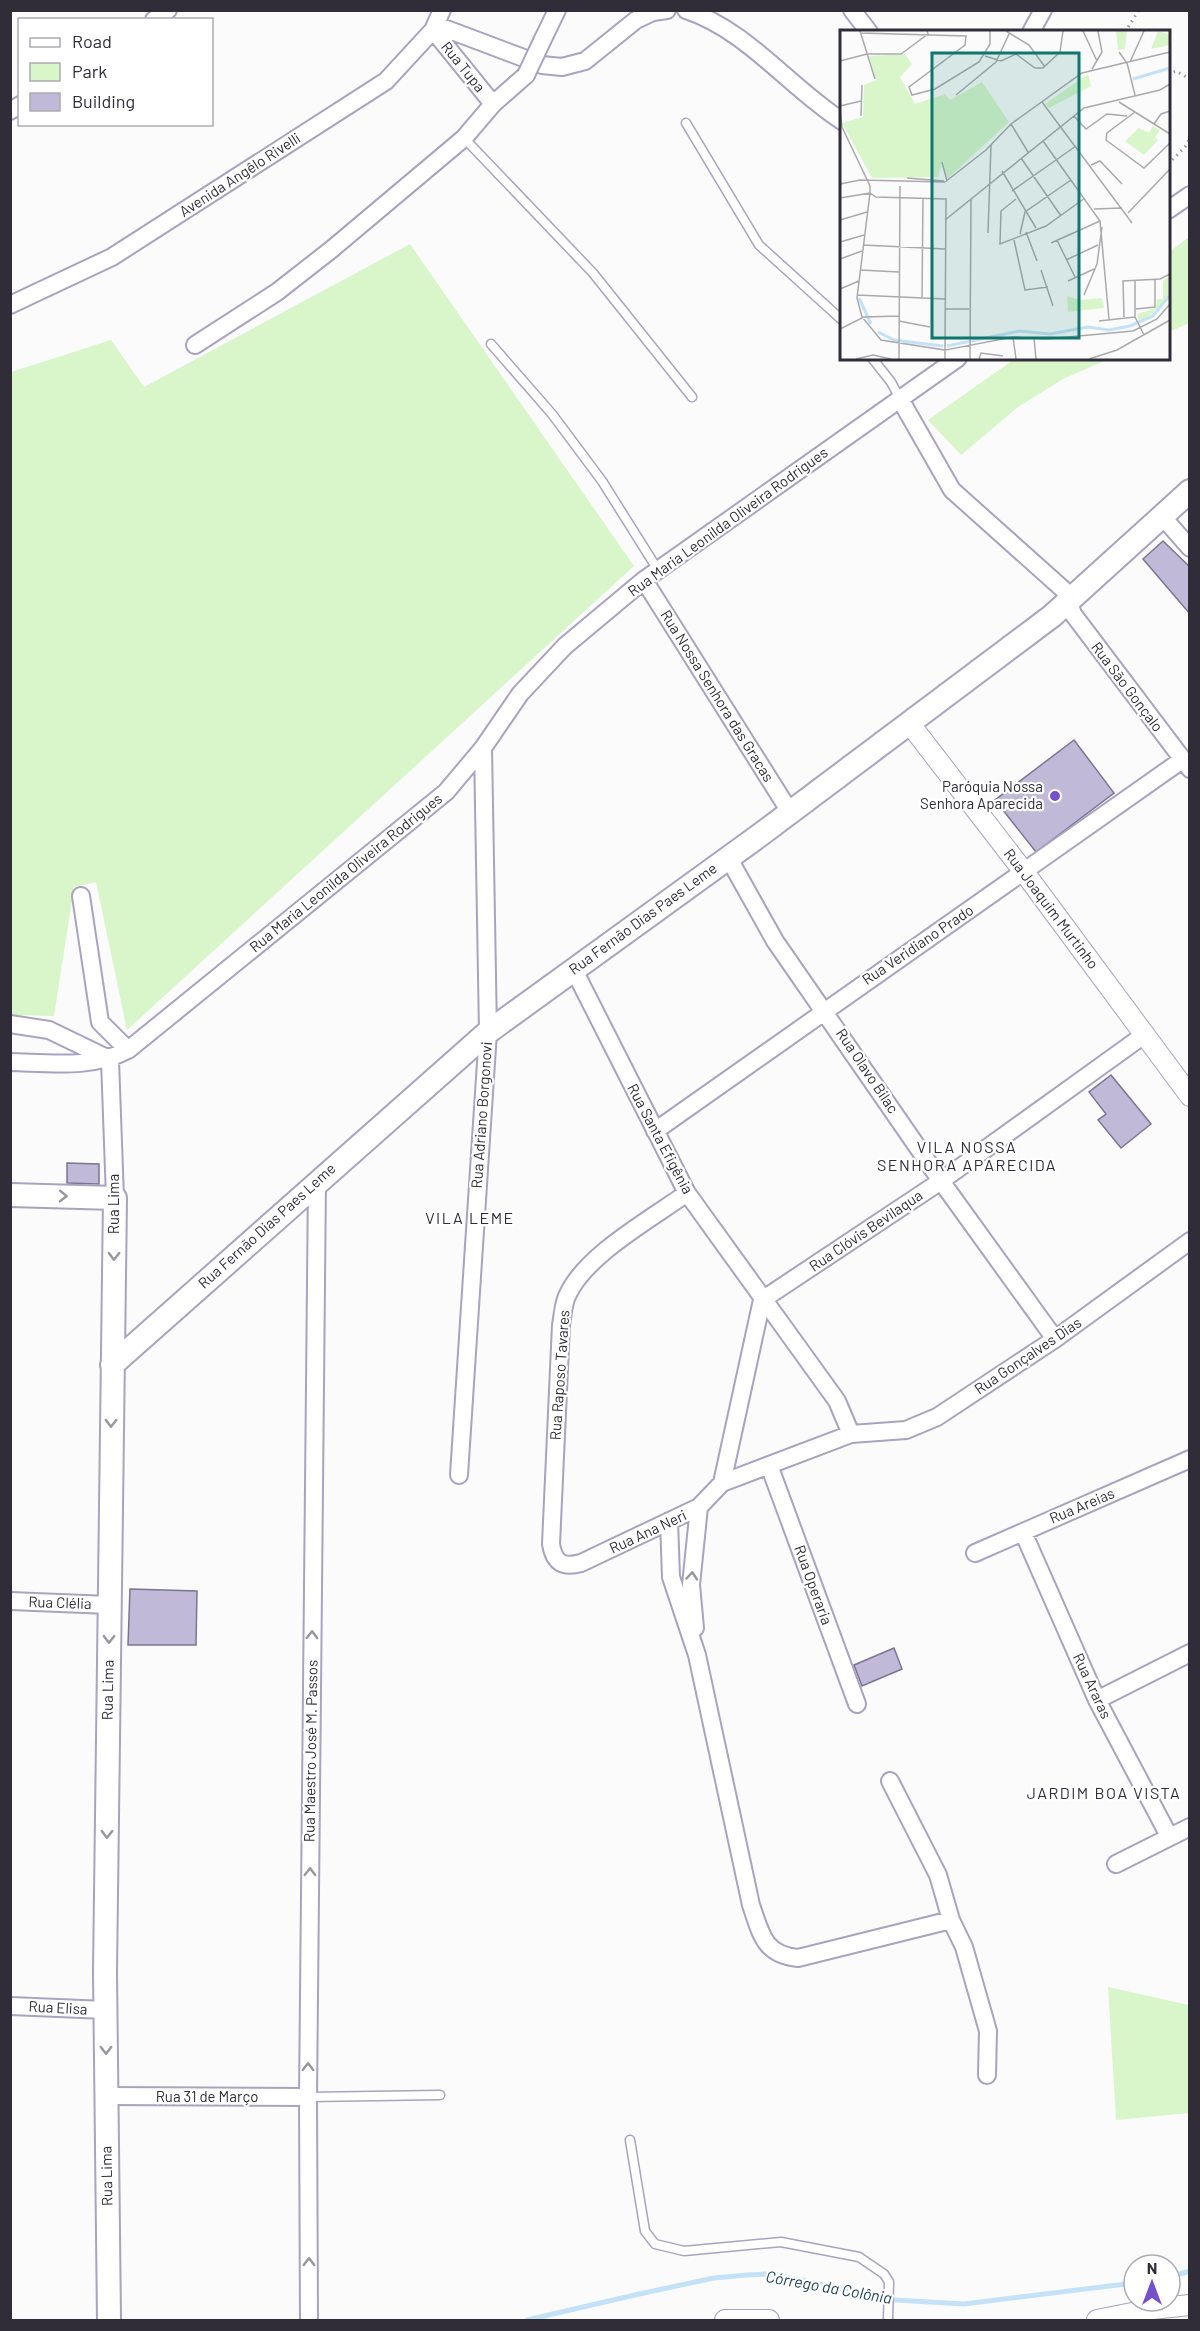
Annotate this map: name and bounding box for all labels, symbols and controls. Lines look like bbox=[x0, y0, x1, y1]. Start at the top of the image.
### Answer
legend bbox=[18, 18, 213, 126]
text: Road bbox=[72, 30, 112, 52]
inset map bbox=[840, 30, 1170, 360]
street label: Rua Tupa bbox=[438, 37, 490, 95]
text: Park bbox=[72, 60, 107, 82]
text: Building bbox=[72, 90, 135, 112]
street label: Avenida Angêlo Rivelli bbox=[176, 128, 303, 220]
street label: Rua Maria Leonilda Oliveira Rodrigues bbox=[624, 443, 831, 600]
street label: Rua Nossa Senhora das Gracas bbox=[657, 606, 778, 785]
street label: Rua São Gonçalo bbox=[1088, 638, 1167, 735]
place label: Paróquia Nossa Senhora Aparecida bbox=[920, 777, 1043, 812]
street label: Rua Maria Leonilda Oliveira Rodrigues bbox=[245, 789, 445, 956]
marker: Paróquia Nossa Senhora Aparecida bbox=[1048, 789, 1062, 803]
street label: Rua Joaquim Murtinho bbox=[1001, 845, 1103, 972]
street label: Rua Fernão Dias Paes Leme bbox=[565, 858, 720, 978]
street label: Rua Veridiano Prado bbox=[858, 900, 977, 988]
street label: Rua Olavo Bilac bbox=[833, 1025, 903, 1116]
street label: Rua Adriano Borgonovi bbox=[467, 1041, 495, 1189]
street label: Rua Santa Efigênia bbox=[624, 1080, 698, 1197]
district label: VILA NOSSA SENHORA APARECIDA bbox=[877, 1137, 1057, 1174]
street label: Rua Fernão Dias Paes Leme bbox=[194, 1159, 339, 1292]
street label: Rua Lima bbox=[104, 1174, 122, 1234]
street label: Rua Clóvis Bevilaqua bbox=[805, 1186, 925, 1275]
one-way arrow bbox=[58, 1190, 67, 1203]
district label: VILA LEME bbox=[425, 1208, 515, 1227]
one-way arrow bbox=[108, 1252, 120, 1261]
street label: Rua Raposo Tavares bbox=[545, 1309, 573, 1441]
street label: Rua Gonçalves Dias bbox=[971, 1313, 1084, 1398]
one-way arrow bbox=[105, 1419, 117, 1428]
street label: Rua Areias bbox=[1046, 1483, 1117, 1527]
street label: Rua Ana Neri bbox=[606, 1505, 689, 1557]
street label: Rua Operaria bbox=[791, 1542, 837, 1627]
one-way arrow bbox=[685, 1572, 698, 1581]
street label: Rua Clélia bbox=[28, 1592, 92, 1612]
one-way arrow bbox=[306, 1631, 319, 1640]
one-way arrow bbox=[103, 1635, 115, 1644]
street label: Rua Araras bbox=[1070, 1650, 1116, 1721]
street label: Rua Lima bbox=[97, 1660, 117, 1720]
street label: Rua Maestro José M. Passos bbox=[299, 1660, 321, 1842]
district label: JARDIM BOA VISTA bbox=[1027, 1783, 1181, 1802]
one-way arrow bbox=[101, 1830, 113, 1839]
one-way arrow bbox=[304, 1868, 316, 1877]
street label: Rua Elisa bbox=[28, 1996, 88, 2018]
one-way arrow bbox=[100, 2046, 112, 2055]
one-way arrow bbox=[302, 2063, 314, 2072]
street label: Rua 31 de Março bbox=[156, 2087, 258, 2105]
street label: Rua Lima bbox=[96, 2146, 116, 2206]
north arrow bbox=[1122, 2253, 1182, 2313]
one-way arrow bbox=[303, 2258, 315, 2267]
text: N bbox=[1147, 2258, 1157, 2277]
water label: Córrego da Colônia bbox=[765, 2266, 894, 2307]

